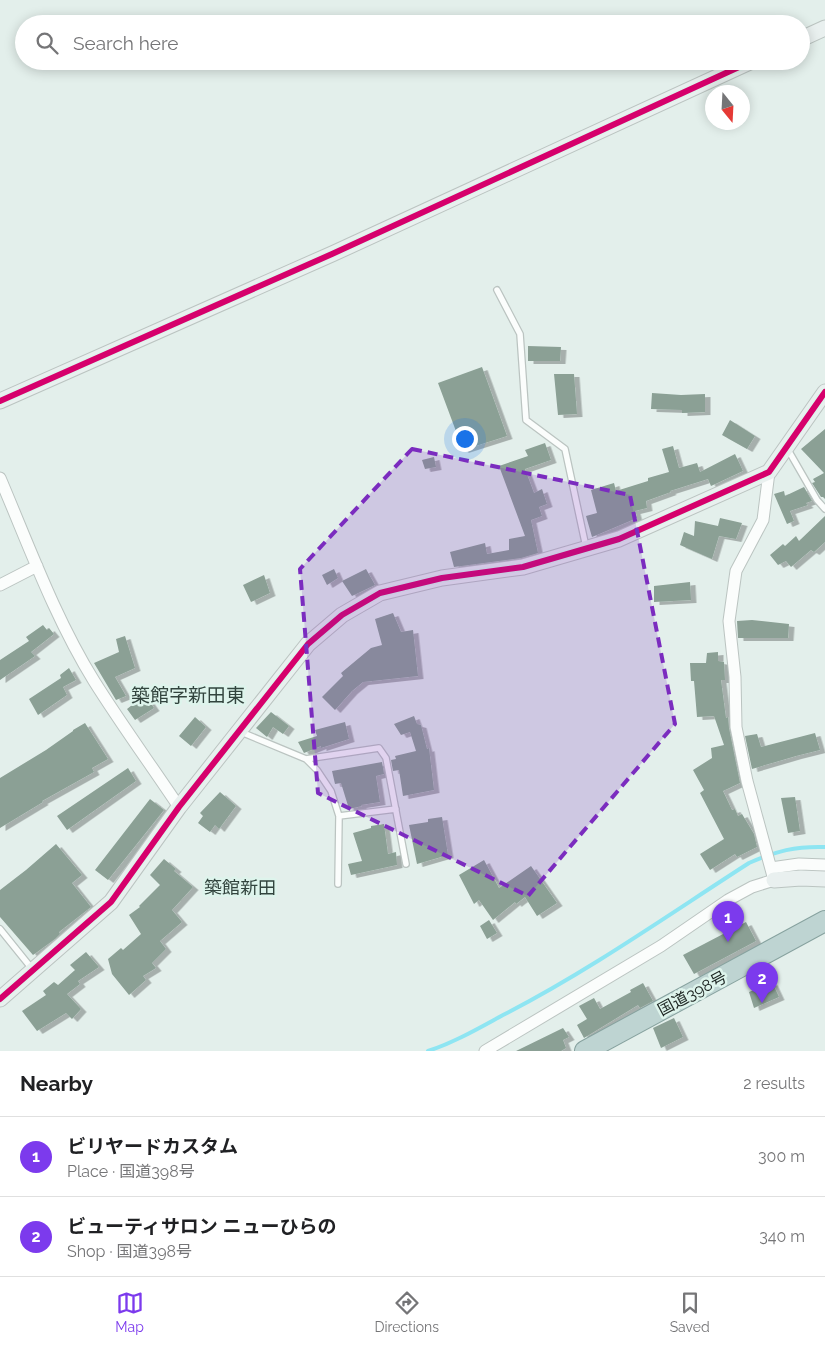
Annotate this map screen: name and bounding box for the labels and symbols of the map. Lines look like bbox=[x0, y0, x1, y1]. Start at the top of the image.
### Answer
north arrow bbox=[705, 85, 750, 130]
your location bbox=[452, 426, 478, 452]
district label: 築館字新田東 bbox=[131, 684, 245, 706]
district label: 築館新田 bbox=[204, 877, 276, 898]
pin: 1 bbox=[712, 901, 744, 942]
pin: 2 bbox=[746, 962, 778, 1003]
street label: 国道398号 bbox=[654, 967, 730, 1020]

